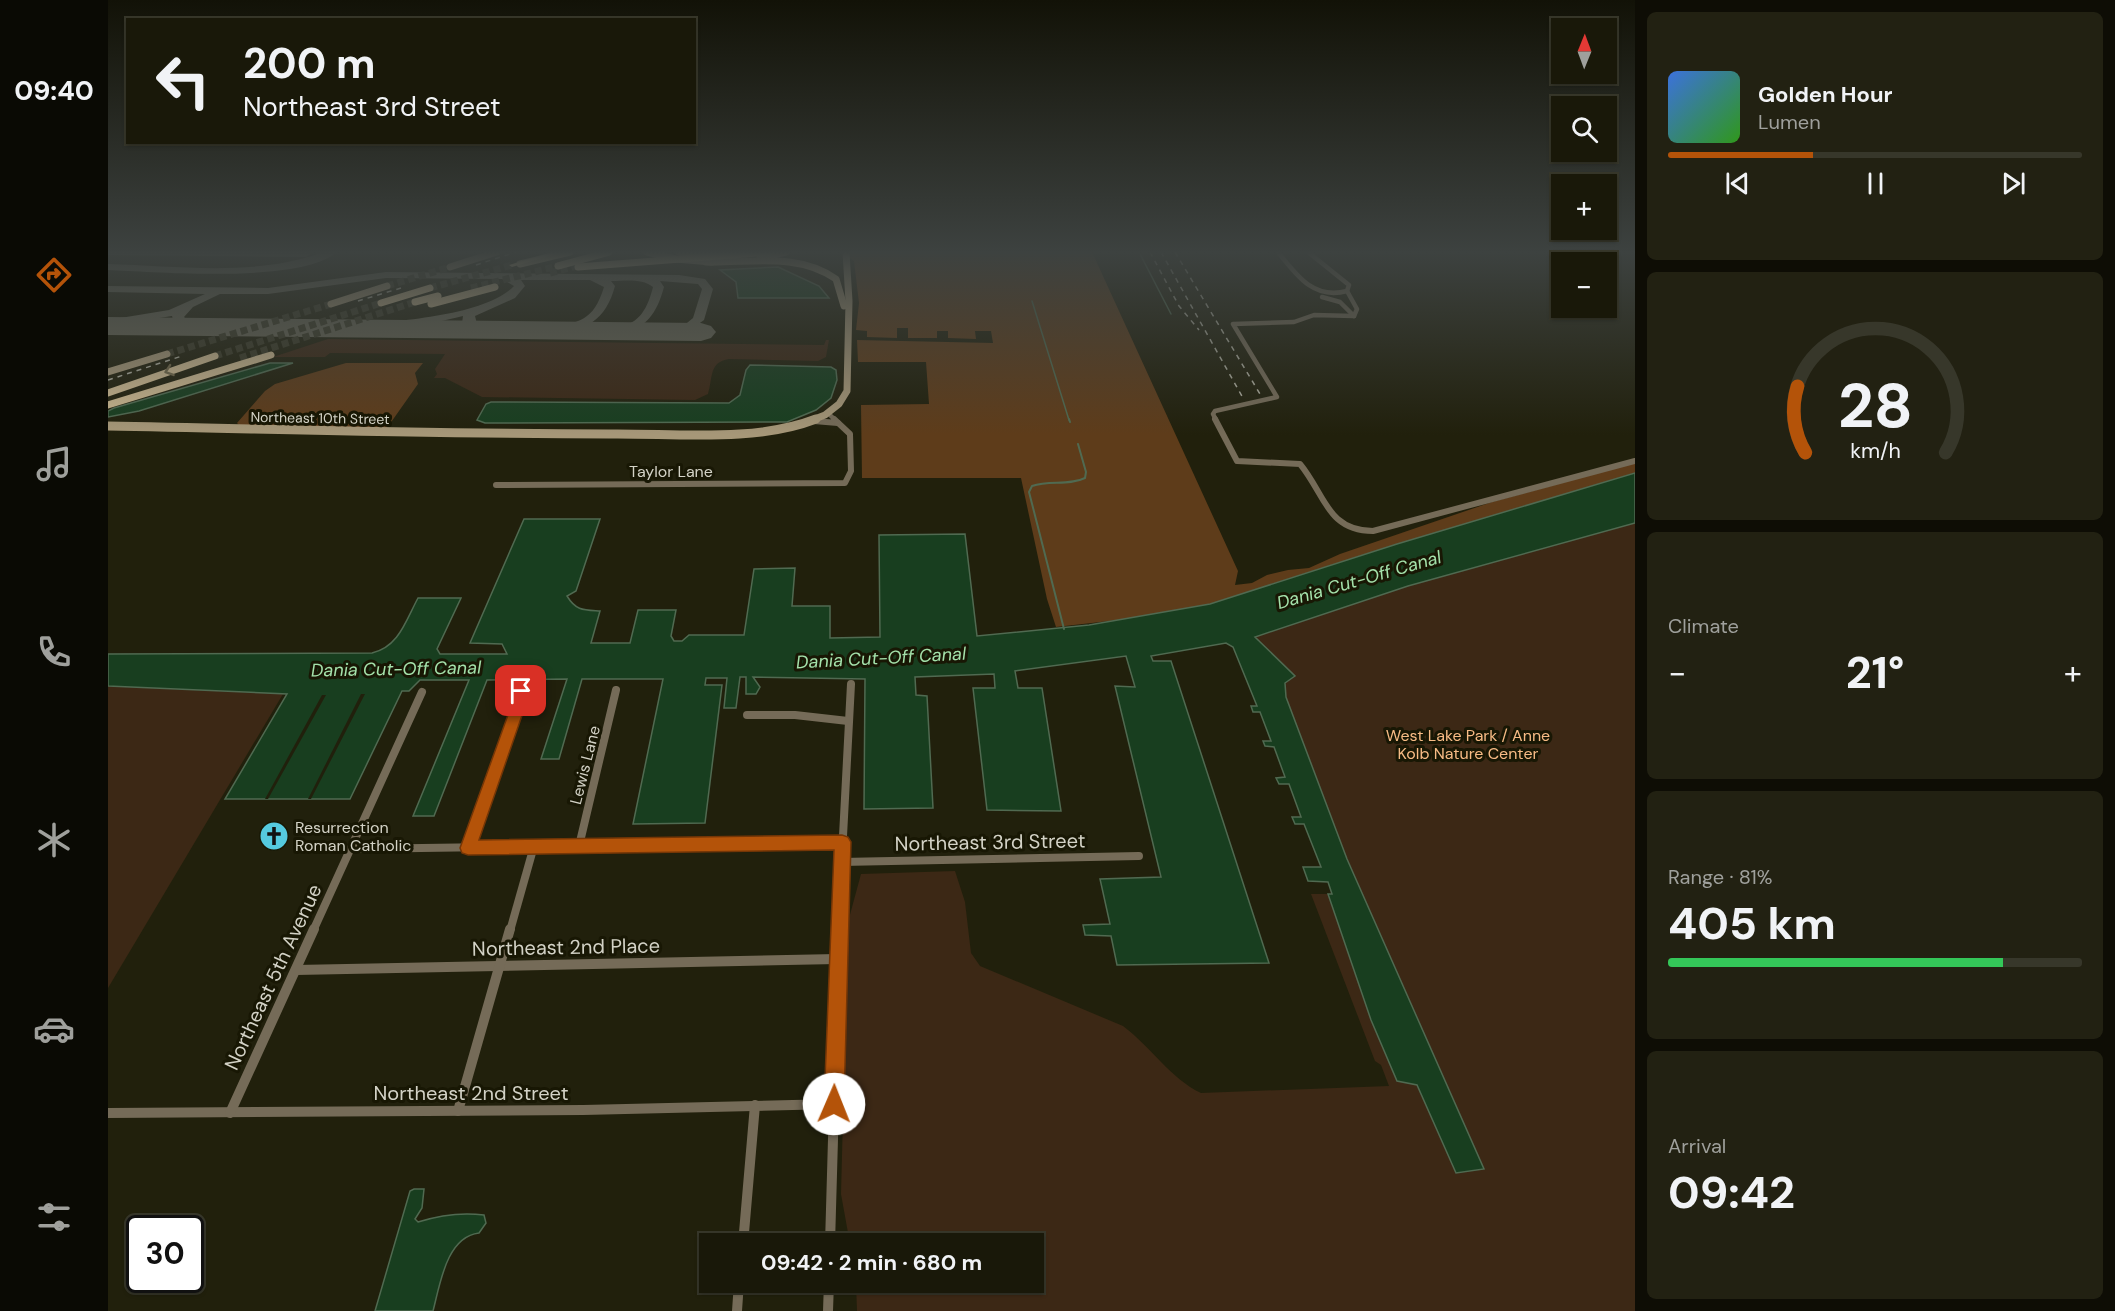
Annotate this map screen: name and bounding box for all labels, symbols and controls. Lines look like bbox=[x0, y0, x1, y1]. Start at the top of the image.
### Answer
north arrow bbox=[1551, 18, 1617, 84]
map controls bbox=[1551, 18, 1617, 318]
text: 200 m bbox=[243, 36, 376, 91]
icon: left bbox=[144, 42, 222, 120]
text: 09:40 bbox=[14, 73, 94, 108]
text: Golden Hour bbox=[1758, 80, 1893, 109]
text: Northeast 3rd Street bbox=[243, 89, 501, 124]
button: search bbox=[1551, 96, 1617, 162]
text: Lumen bbox=[1758, 109, 1821, 135]
icon: previous bbox=[1721, 167, 1754, 200]
icon: pause bbox=[1859, 167, 1892, 200]
icon: next bbox=[1997, 167, 2030, 200]
button: + bbox=[1551, 174, 1617, 240]
button: − bbox=[1551, 252, 1617, 318]
icon: directions bbox=[33, 254, 75, 296]
one-way arrow bbox=[164, 363, 175, 376]
text: 28 bbox=[1837, 365, 1913, 446]
street label: Northeast 10th Street bbox=[250, 408, 390, 428]
text: km/h bbox=[1850, 437, 1900, 465]
icon: music bbox=[33, 443, 75, 485]
street label: Taylor Lane bbox=[629, 461, 713, 482]
water label: Dania Cut-Off Canal bbox=[1274, 545, 1445, 615]
text: Climate bbox=[1668, 613, 1739, 639]
icon: phone bbox=[33, 631, 75, 673]
water label: Dania Cut-Off Canal bbox=[795, 642, 968, 674]
text: 21° bbox=[1846, 643, 1904, 702]
text: − bbox=[1668, 651, 1686, 694]
text: + bbox=[2064, 651, 2082, 694]
water label: Dania Cut-Off Canal bbox=[311, 656, 482, 682]
pin bbox=[495, 665, 546, 716]
icon: arrive bbox=[504, 674, 537, 707]
street label: Lewis Lane bbox=[565, 723, 605, 807]
park label: West Lake Park / Anne Kolb Nature Center bbox=[1386, 725, 1550, 764]
place label: Resurrection Roman Catholic bbox=[295, 817, 411, 856]
icon: climate bbox=[33, 819, 75, 861]
church icon: Resurrection Roman Catholic bbox=[258, 820, 290, 852]
street label: Northeast 3rd Street bbox=[894, 827, 1086, 857]
text: Range · 81% bbox=[1668, 864, 1772, 890]
street label: Northeast 5th Avenue bbox=[218, 880, 328, 1074]
text: 405 km bbox=[1668, 894, 1836, 953]
street label: Northeast 2nd Place bbox=[472, 932, 660, 962]
icon: car bbox=[33, 1008, 75, 1050]
position arrow bbox=[802, 1072, 866, 1136]
street label: Northeast 2nd Street bbox=[374, 1080, 569, 1106]
text: Arrival bbox=[1668, 1133, 1726, 1159]
text: 09:42 bbox=[1668, 1163, 1795, 1222]
icon: filters bbox=[33, 1196, 75, 1238]
speed limit sign: 30 bbox=[126, 1215, 204, 1293]
text: 09:42 · 2 min · 680 m bbox=[761, 1248, 982, 1277]

